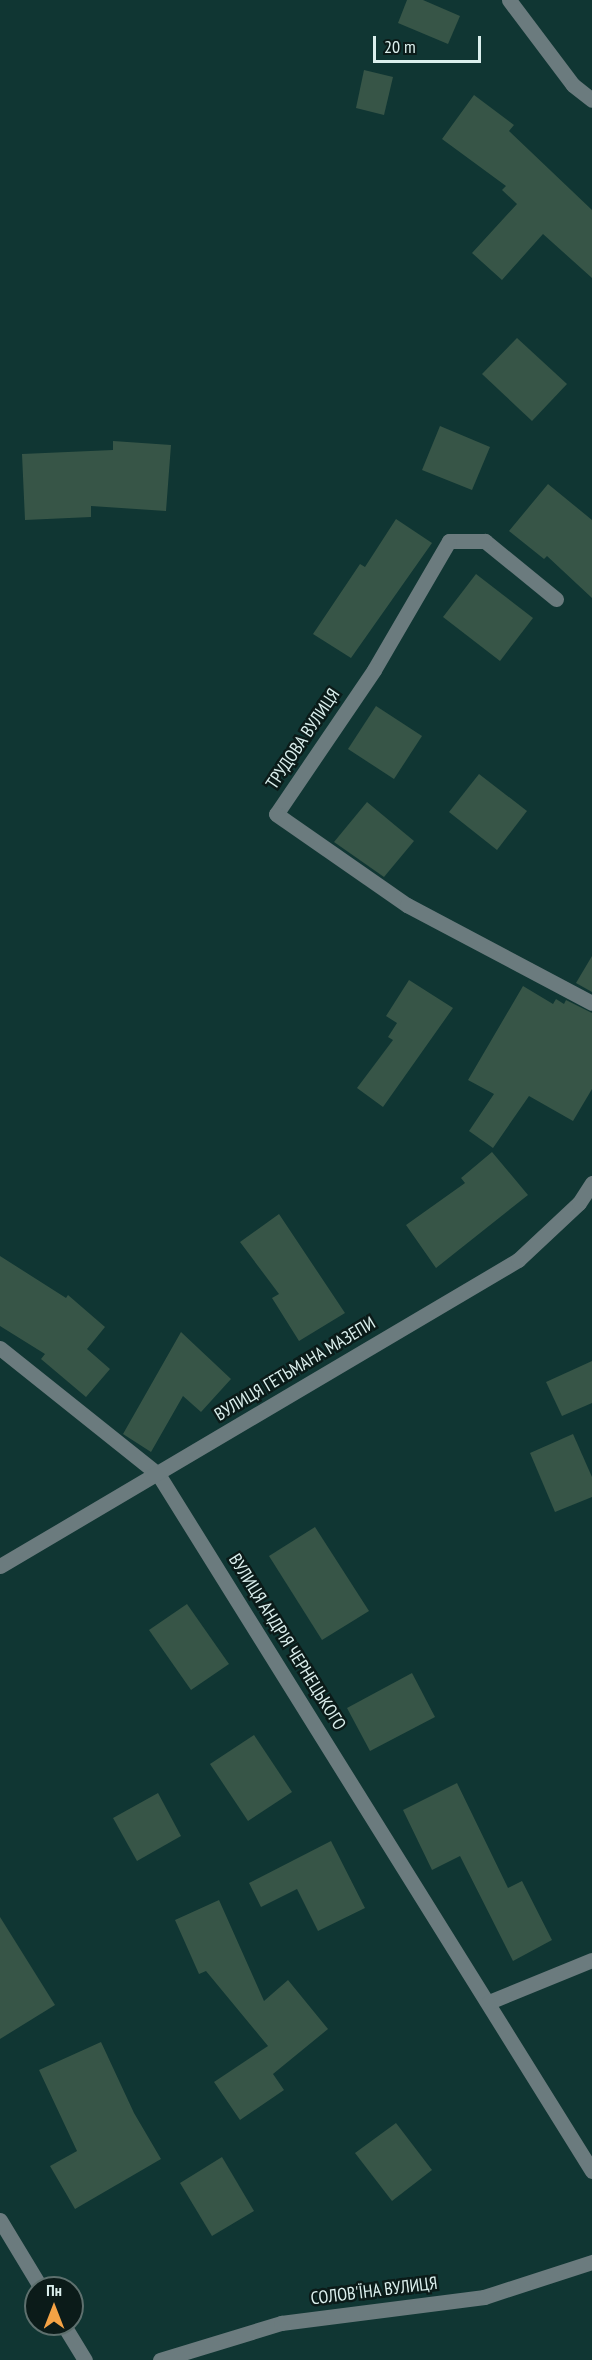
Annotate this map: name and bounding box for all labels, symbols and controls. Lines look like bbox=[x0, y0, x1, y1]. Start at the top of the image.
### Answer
scale bar bbox=[376, 24, 484, 62]
text: 20 m bbox=[384, 35, 416, 58]
street label: ТРУДОВА ВУЛИЦЯ bbox=[261, 684, 345, 794]
street label: ВУЛИЦЯ ГЕТЬМАНА МАЗЕПИ bbox=[210, 1312, 380, 1426]
street label: ВУЛИЦЯ АНДРІЯ ЧЕРНЕЦЬКОГО bbox=[224, 1550, 350, 1734]
street label: СОЛОВ'ЇНА ВУЛИЦЯ bbox=[309, 2272, 439, 2310]
north arrow bbox=[24, 2276, 84, 2336]
text: Пн bbox=[46, 2280, 62, 2300]

